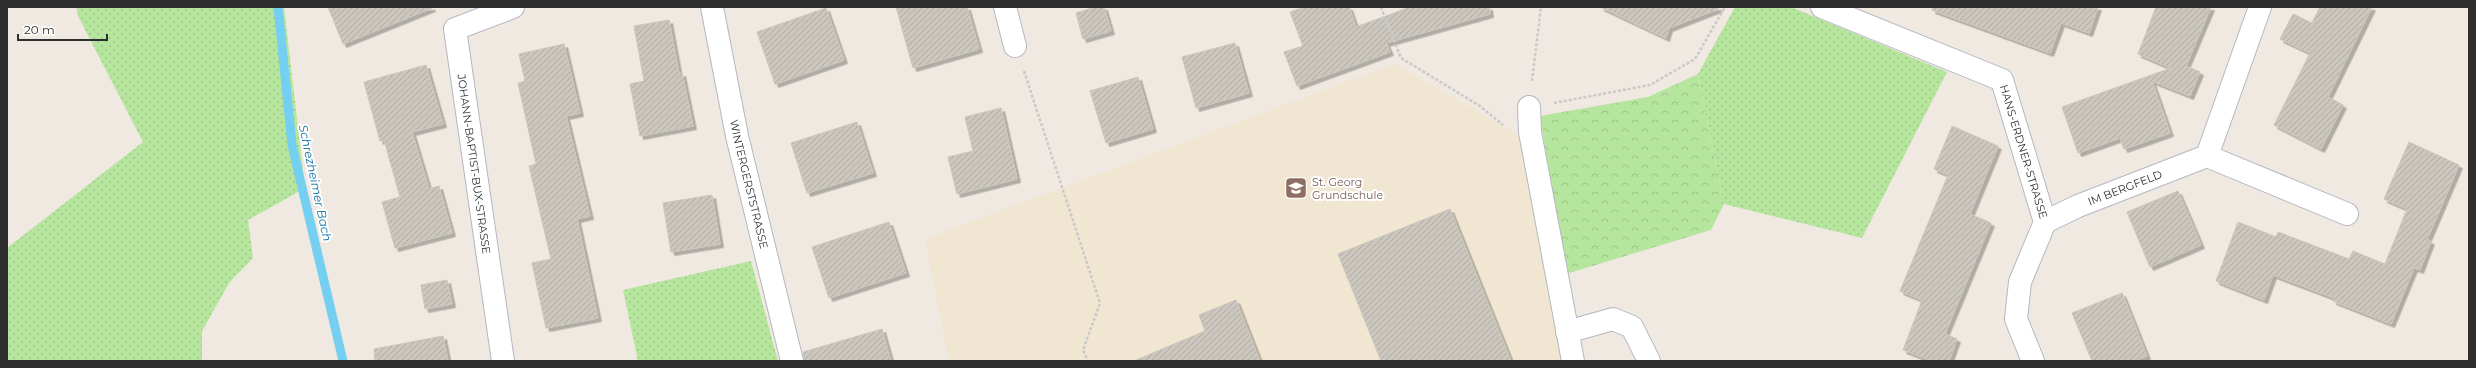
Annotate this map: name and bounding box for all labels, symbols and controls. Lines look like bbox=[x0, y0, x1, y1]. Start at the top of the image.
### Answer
scale bar bbox=[18, 16, 107, 42]
text: 20 m bbox=[24, 22, 55, 37]
street label: JOHANN-BAPTIST-BUX-STRASSE bbox=[454, 72, 494, 255]
street label: HANS-ERDNER-STRASSE bbox=[1997, 83, 2051, 220]
street label: WINTERGERSTSTRASSE bbox=[727, 118, 771, 250]
water label: Schrezheimer Bach bbox=[296, 123, 335, 242]
street label: IM BERGFELD bbox=[2086, 167, 2164, 209]
school or university icon: St. Georg Grundschule bbox=[1283, 175, 1309, 201]
place label: St. Georg Grundschule bbox=[1312, 175, 1383, 202]

